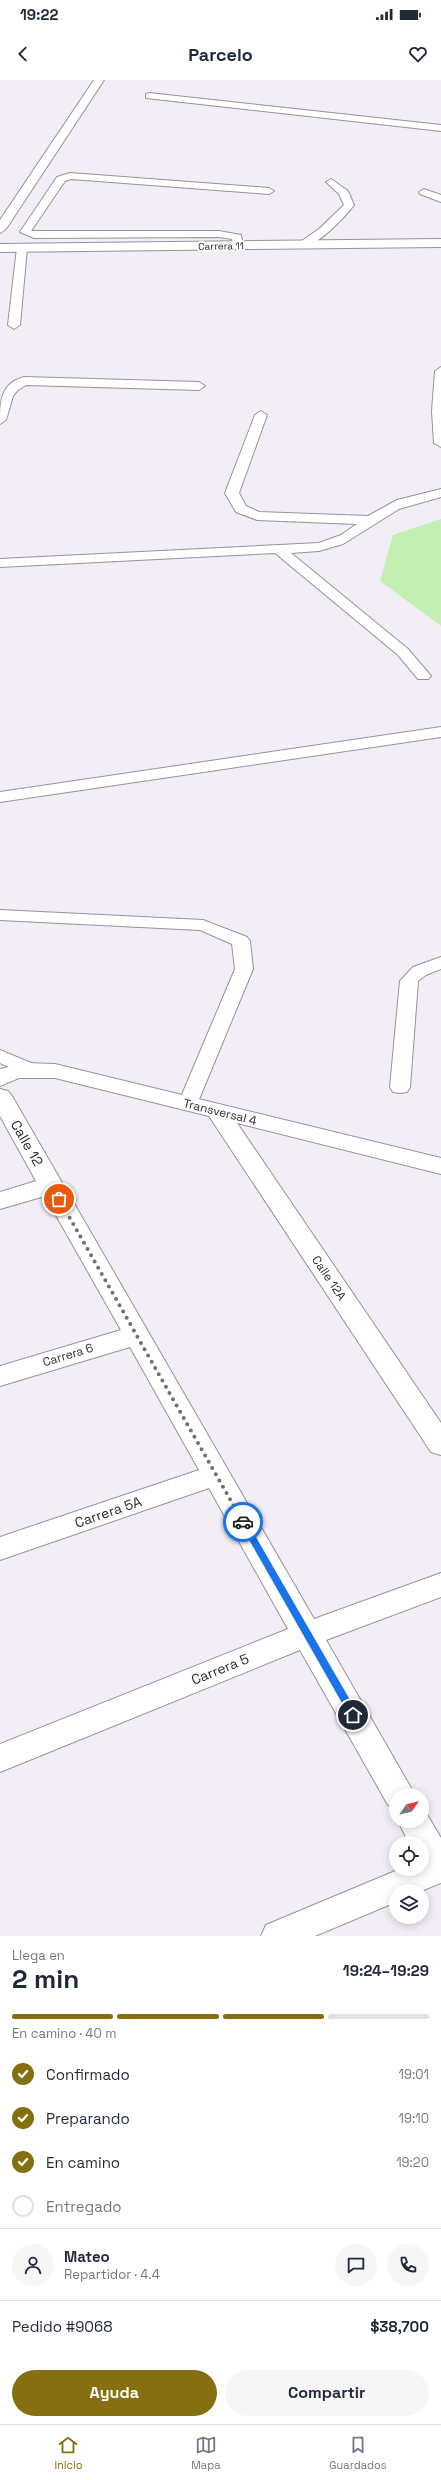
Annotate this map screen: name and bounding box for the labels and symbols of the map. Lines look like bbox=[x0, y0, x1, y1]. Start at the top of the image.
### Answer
street label: Carrera 11 bbox=[198, 239, 244, 253]
street label: Transversal 4 bbox=[182, 1095, 259, 1129]
street label: Calle 12 bbox=[7, 1117, 47, 1169]
pin bbox=[42, 1182, 76, 1216]
street label: Calle 12A bbox=[308, 1253, 350, 1304]
street label: Carrera 6 bbox=[41, 1340, 95, 1370]
street label: Carrera 5A bbox=[72, 1492, 144, 1532]
courier bbox=[223, 1502, 263, 1542]
street label: Carrera 5 bbox=[188, 1649, 252, 1689]
pin bbox=[336, 1698, 370, 1732]
north arrow bbox=[389, 1788, 429, 1828]

